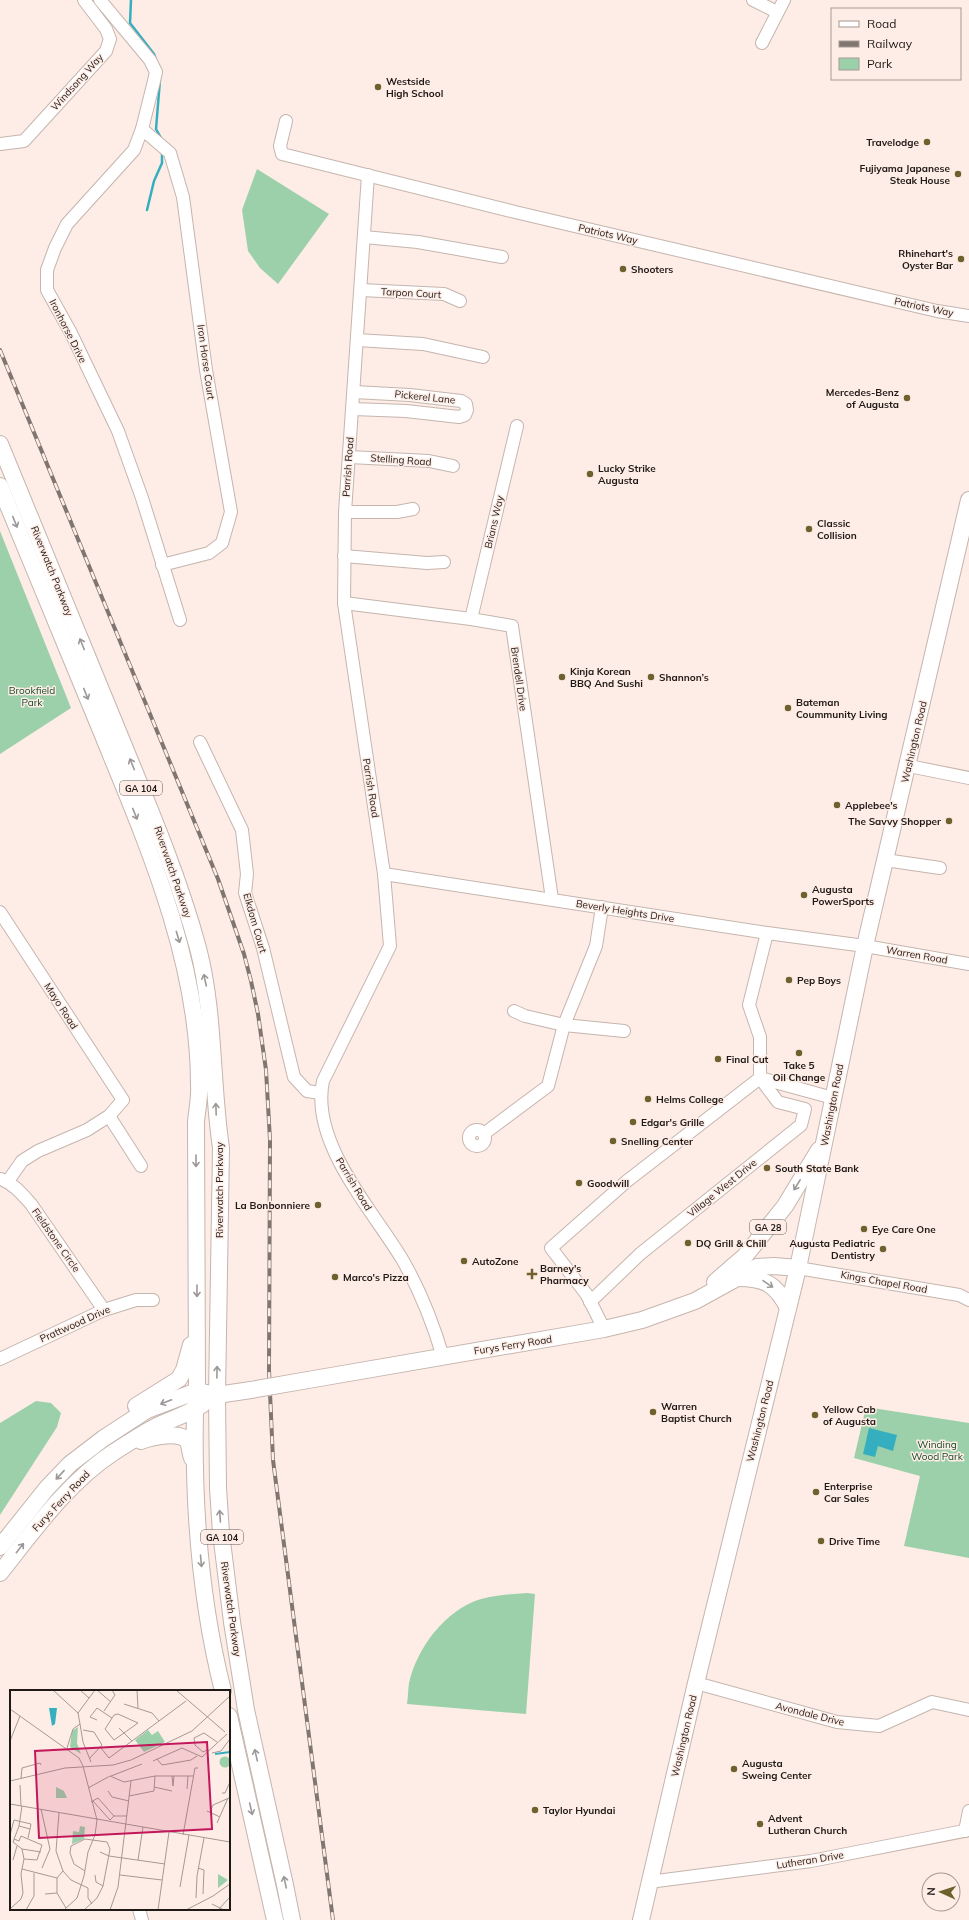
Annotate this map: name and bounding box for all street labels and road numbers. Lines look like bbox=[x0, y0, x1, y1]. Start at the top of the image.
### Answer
street label: Windsong Way bbox=[48, 50, 106, 113]
street label: Patriots Way bbox=[577, 221, 640, 247]
street label: Tarpon Court bbox=[380, 285, 442, 301]
street label: Patriots Way bbox=[893, 294, 956, 320]
street label: Ironhorse Drive bbox=[46, 297, 90, 365]
street label: Iron Horse Court bbox=[194, 324, 218, 401]
street label: Pickerel Lane bbox=[394, 387, 456, 407]
street label: Parrish Road bbox=[339, 437, 357, 497]
street label: Stelling Road bbox=[370, 451, 432, 469]
street label: Brians Way bbox=[482, 494, 507, 550]
street label: Riverwatch Parkway bbox=[28, 524, 76, 619]
street label: Brendell Drive bbox=[508, 646, 530, 712]
street label: Washington Road bbox=[898, 700, 930, 784]
street label: Parrish Road bbox=[360, 757, 382, 819]
road number: GA 104 bbox=[120, 781, 162, 795]
street label: Riverwatch Parkway bbox=[151, 824, 195, 920]
street label: Elkdom Court bbox=[240, 892, 270, 955]
street label: Beverly Heights Drive bbox=[575, 897, 675, 925]
street label: Warren Road bbox=[885, 943, 949, 967]
street label: Mayo Road bbox=[41, 980, 81, 1032]
street label: Washington Road bbox=[818, 1063, 846, 1147]
street label: Riverwatch Parkway bbox=[213, 1141, 226, 1238]
street label: Parrish Road bbox=[333, 1155, 375, 1213]
street label: Village West Drive bbox=[685, 1156, 759, 1220]
street label: Fieldstone Circle bbox=[29, 1205, 83, 1275]
road number: GA 28 bbox=[750, 1220, 786, 1234]
street label: Kings Chapel Road bbox=[840, 1268, 928, 1296]
street label: Prattwood Drive bbox=[38, 1303, 112, 1345]
street label: Furys Ferry Road bbox=[473, 1332, 553, 1358]
street label: Washington Road bbox=[744, 1379, 776, 1463]
street label: Furys Ferry Road bbox=[29, 1468, 93, 1534]
road number: GA 104 bbox=[201, 1530, 243, 1544]
street label: Riverwatch Parkway bbox=[218, 1561, 244, 1658]
street label: Washington Road bbox=[668, 1694, 700, 1778]
street label: Avondale Drive bbox=[774, 1699, 846, 1729]
street label: Lutheran Drive bbox=[775, 1848, 845, 1872]

